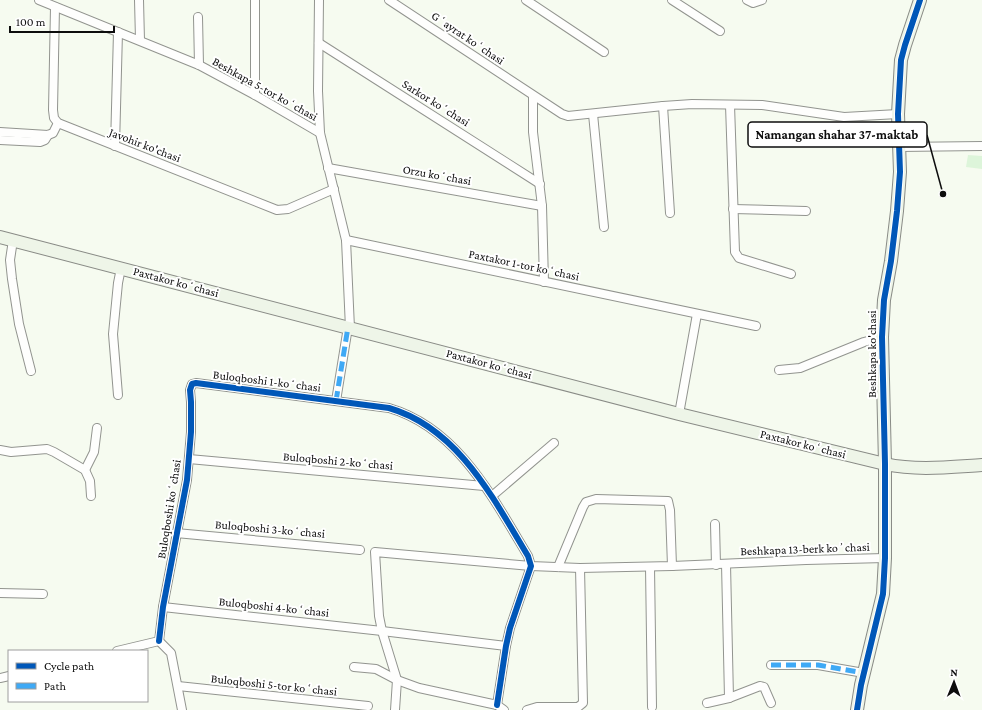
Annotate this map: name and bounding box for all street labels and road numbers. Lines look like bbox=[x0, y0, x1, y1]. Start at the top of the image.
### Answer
street label: Gʻayrat koʻchasi bbox=[429, 8, 507, 68]
street label: Beshkapa 5-tor koʻchasi bbox=[210, 54, 320, 124]
street label: Sarkor koʻchasi bbox=[400, 77, 472, 129]
street label: Javohir ko'chasi bbox=[106, 125, 183, 165]
street label: Orzu koʻchasi bbox=[402, 162, 472, 188]
street label: Paxtakor 1-tor koʻchasi bbox=[467, 246, 581, 284]
street label: Paxtakor koʻchasi bbox=[132, 264, 220, 300]
street label: Beshkapa ko'chasi bbox=[865, 310, 879, 398]
street label: Paxtakor koʻchasi bbox=[445, 346, 533, 382]
street label: Buloqboshi 1-koʻchasi bbox=[212, 367, 322, 395]
street label: Paxtakor koʻchasi bbox=[759, 427, 847, 461]
street label: Buloqboshi 2-koʻchasi bbox=[282, 449, 394, 473]
street label: Buloqboshi koʻchasi bbox=[154, 458, 184, 560]
street label: Buloqboshi 3-koʻchasi bbox=[214, 517, 326, 541]
street label: Beshkapa 13-berk koʼchasi bbox=[740, 540, 870, 558]
street label: Buloqboshi 4-koʻchasi bbox=[218, 594, 330, 620]
street label: Buloqboshi 5-tor koʻchasi bbox=[210, 671, 338, 699]

